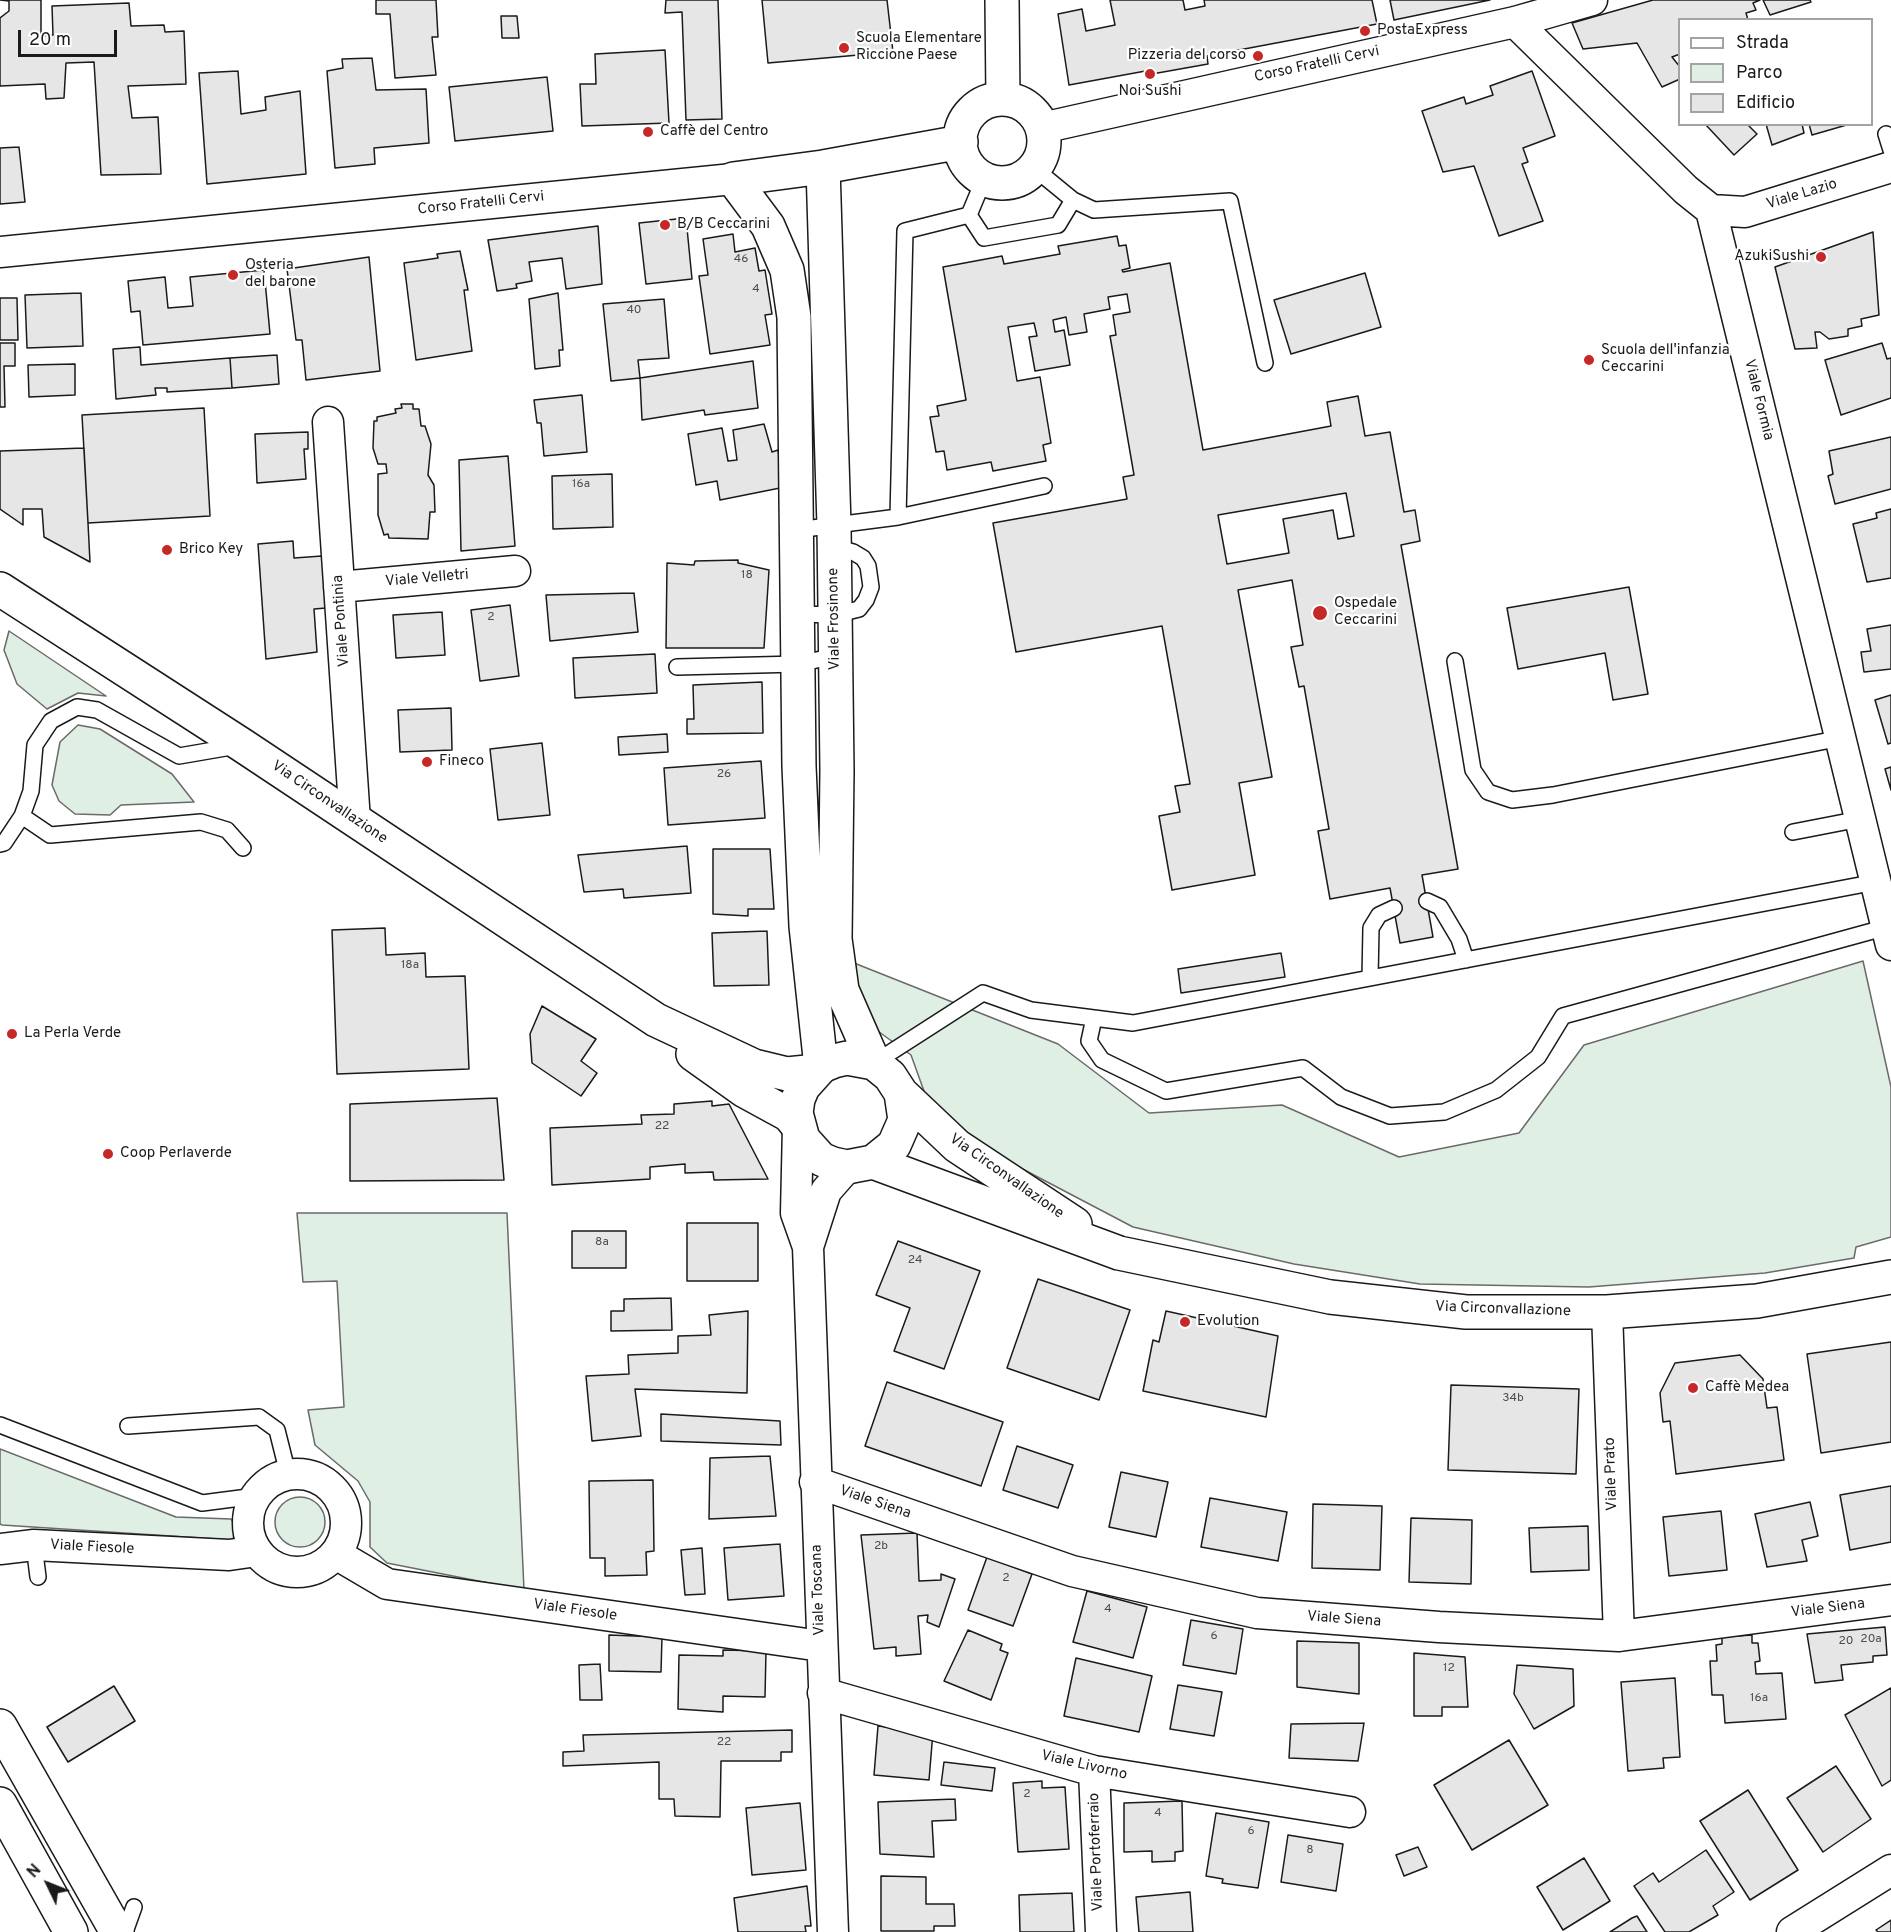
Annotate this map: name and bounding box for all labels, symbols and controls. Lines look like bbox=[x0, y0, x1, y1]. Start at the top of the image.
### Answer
scale bar bbox=[21, 18, 120, 56]
legend bbox=[1678, 18, 1873, 126]
place label: PostaExpress bbox=[1377, 22, 1468, 40]
marker: PostaExpress bbox=[1358, 24, 1372, 38]
text: 20 m bbox=[29, 29, 71, 52]
place label: Scuola Elementare Riccione Paese bbox=[856, 30, 982, 65]
text: Strada bbox=[1736, 32, 1789, 55]
marker: Scuola Elementare Riccione Paese bbox=[837, 41, 851, 55]
street label: Corso Fratelli Cervi bbox=[1253, 43, 1381, 87]
place label: Pizzeria del corso bbox=[1128, 47, 1246, 65]
marker: Pizzeria del corso bbox=[1251, 49, 1265, 63]
text: Parco bbox=[1736, 62, 1782, 85]
marker: Noi Sushi bbox=[1143, 67, 1157, 81]
place label: Noi Sushi bbox=[1118, 83, 1182, 101]
text: Edificio bbox=[1736, 92, 1795, 115]
place label: Caffè del Centro bbox=[660, 123, 768, 141]
marker: Caffè del Centro bbox=[641, 125, 655, 139]
street label: Viale Lazio bbox=[1764, 176, 1840, 214]
street label: Corso Fratelli Cervi bbox=[417, 188, 545, 220]
place label: B/B Ceccarini bbox=[677, 216, 770, 234]
marker: B/B Ceccarini bbox=[658, 218, 672, 232]
place label: AzukiSushi bbox=[1734, 248, 1809, 266]
marker: AzukiSushi bbox=[1814, 250, 1828, 264]
house number: 46 bbox=[734, 253, 748, 267]
place label: Osteria del barone bbox=[245, 257, 316, 292]
marker: Osteria del barone bbox=[226, 268, 240, 282]
house number: 4 bbox=[752, 283, 760, 297]
house number: 40 bbox=[626, 304, 642, 318]
place label: Scuola dell'infanzia Ceccarini bbox=[1601, 342, 1730, 377]
marker: Scuola dell'infanzia Ceccarini bbox=[1582, 353, 1596, 367]
street label: Viale Formia bbox=[1739, 358, 1777, 442]
house number: 16a bbox=[572, 478, 590, 492]
place label: Brico Key bbox=[179, 541, 243, 559]
marker: Brico Key bbox=[160, 543, 174, 557]
street label: Viale Velletri bbox=[384, 566, 470, 592]
street label: Viale Frosinone bbox=[825, 568, 845, 670]
house number: 18 bbox=[741, 569, 753, 583]
street label: Viale Pontinia bbox=[330, 574, 354, 668]
place label: Ospedale Ceccarini bbox=[1334, 595, 1397, 630]
marker: Ospedale Ceccarini bbox=[1311, 604, 1329, 622]
house number: 2 bbox=[487, 611, 495, 625]
place label: Fineco bbox=[439, 753, 484, 771]
marker: Fineco bbox=[420, 755, 434, 769]
street label: Via Circonvallazione bbox=[268, 758, 390, 848]
house number: 26 bbox=[717, 768, 731, 782]
house number: 18a bbox=[401, 959, 419, 973]
place label: La Perla Verde bbox=[24, 1025, 121, 1043]
marker: La Perla Verde bbox=[5, 1027, 19, 1041]
house number: 22 bbox=[655, 1120, 669, 1134]
street label: Via Circonvallazione bbox=[945, 1131, 1067, 1223]
place label: Coop Perlaverde bbox=[120, 1145, 232, 1163]
marker: Coop Perlaverde bbox=[101, 1147, 115, 1161]
house number: 8a bbox=[595, 1236, 609, 1250]
house number: 24 bbox=[908, 1254, 922, 1268]
street label: Via Circonvallazione bbox=[1435, 1299, 1571, 1321]
place label: Evolution bbox=[1197, 1313, 1259, 1331]
marker: Evolution bbox=[1178, 1315, 1192, 1329]
place label: Caffè Medea bbox=[1705, 1379, 1789, 1397]
marker: Caffè Medea bbox=[1686, 1381, 1700, 1395]
house number: 34b bbox=[1502, 1392, 1524, 1406]
street label: Viale Prato bbox=[1602, 1437, 1622, 1511]
street label: Viale Siena bbox=[837, 1482, 913, 1524]
street label: Viale Fiesole bbox=[49, 1537, 135, 1559]
house number: 2b bbox=[874, 1540, 888, 1554]
street label: Viale Toscana bbox=[808, 1544, 830, 1636]
house number: 2 bbox=[1002, 1572, 1010, 1586]
street label: Viale Fiesole bbox=[532, 1596, 618, 1626]
street label: Viale Siena bbox=[1790, 1596, 1866, 1622]
house number: 4 bbox=[1104, 1603, 1112, 1617]
street label: Viale Siena bbox=[1306, 1608, 1382, 1632]
house number: 6 bbox=[1210, 1630, 1218, 1644]
house number: 20a bbox=[1860, 1633, 1882, 1647]
house number: 20 bbox=[1838, 1635, 1854, 1649]
house number: 12 bbox=[1443, 1662, 1455, 1676]
house number: 16a bbox=[1750, 1692, 1768, 1706]
house number: 22 bbox=[717, 1736, 731, 1750]
street label: Viale Livorno bbox=[1039, 1747, 1129, 1785]
house number: 2 bbox=[1023, 1788, 1031, 1802]
street label: Viale Portoferraio bbox=[1086, 1792, 1108, 1912]
house number: 4 bbox=[1154, 1807, 1162, 1821]
house number: 6 bbox=[1247, 1825, 1255, 1839]
house number: 8 bbox=[1306, 1844, 1314, 1858]
north arrow bbox=[18, 1854, 78, 1914]
text: N bbox=[24, 1861, 46, 1883]

